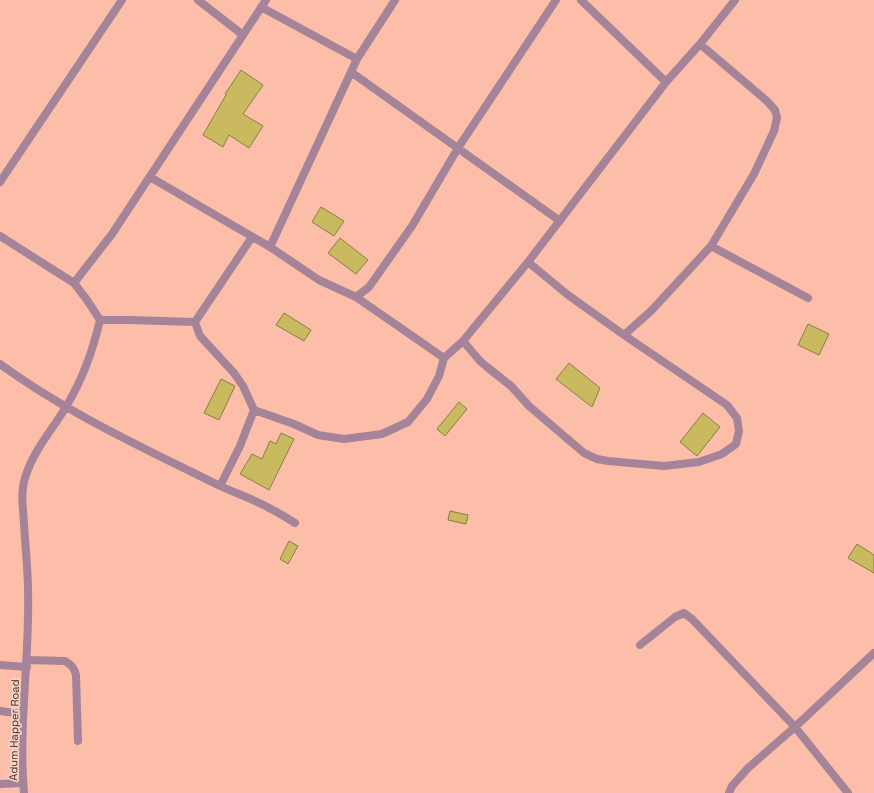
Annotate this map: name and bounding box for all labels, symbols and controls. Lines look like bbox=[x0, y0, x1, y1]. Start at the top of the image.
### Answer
street label: Adum Happer Road bbox=[6, 679, 22, 781]

